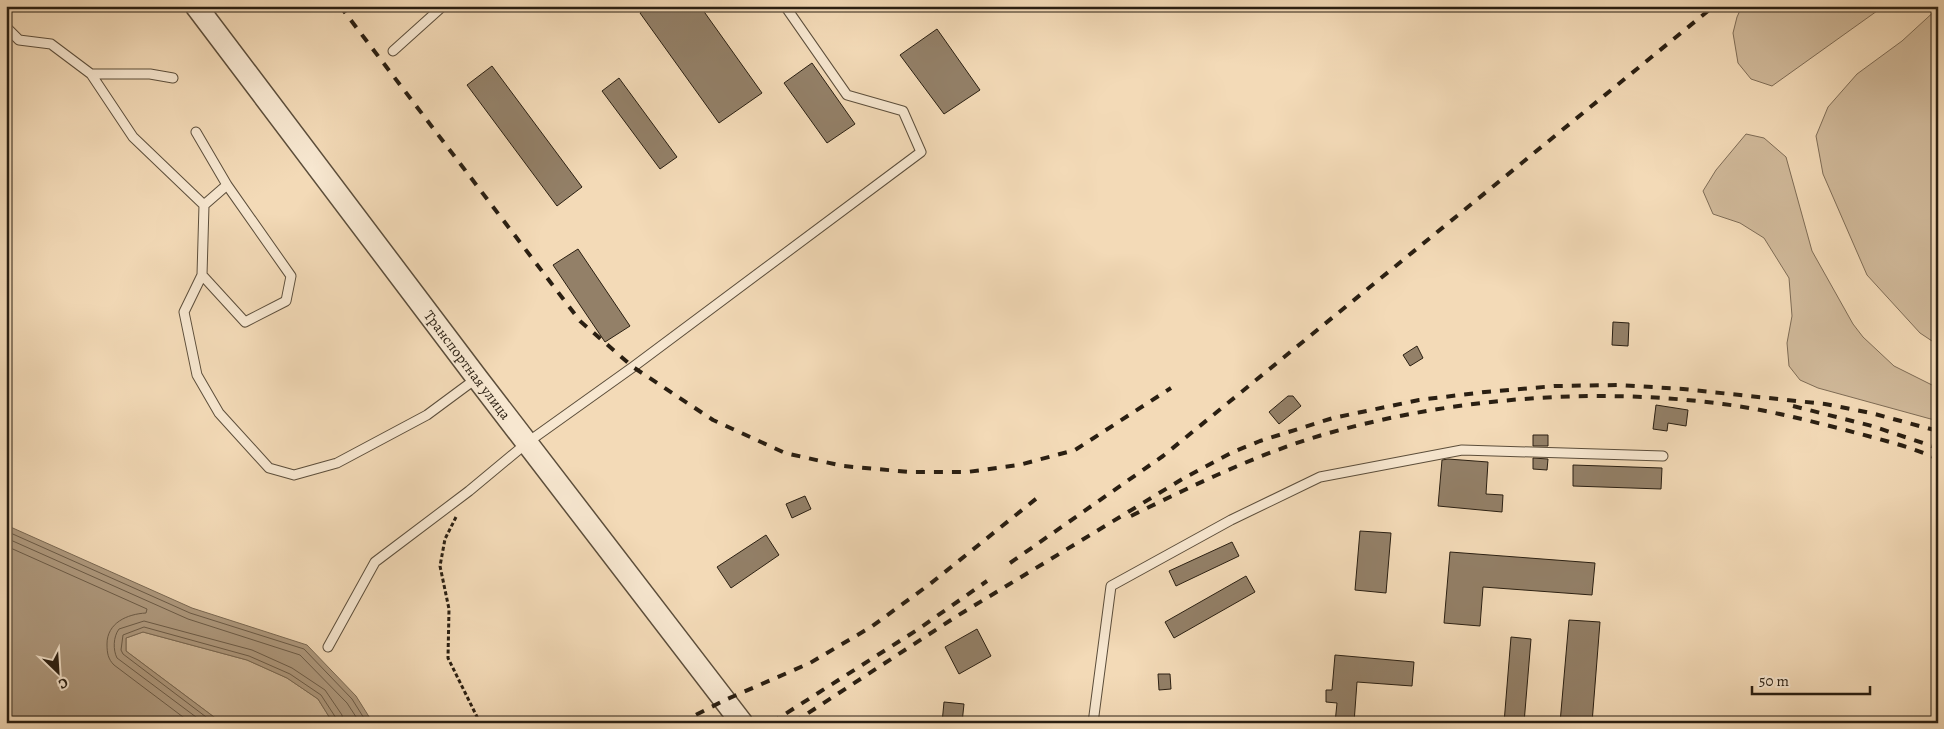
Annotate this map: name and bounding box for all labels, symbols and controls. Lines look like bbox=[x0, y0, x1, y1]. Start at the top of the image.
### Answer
street label: Транспортная улица bbox=[419, 306, 516, 424]
north arrow bbox=[32, 646, 82, 696]
scale bar bbox=[1752, 664, 1869, 696]
text: 50 m bbox=[1759, 671, 1789, 691]
text: С bbox=[55, 673, 71, 694]

